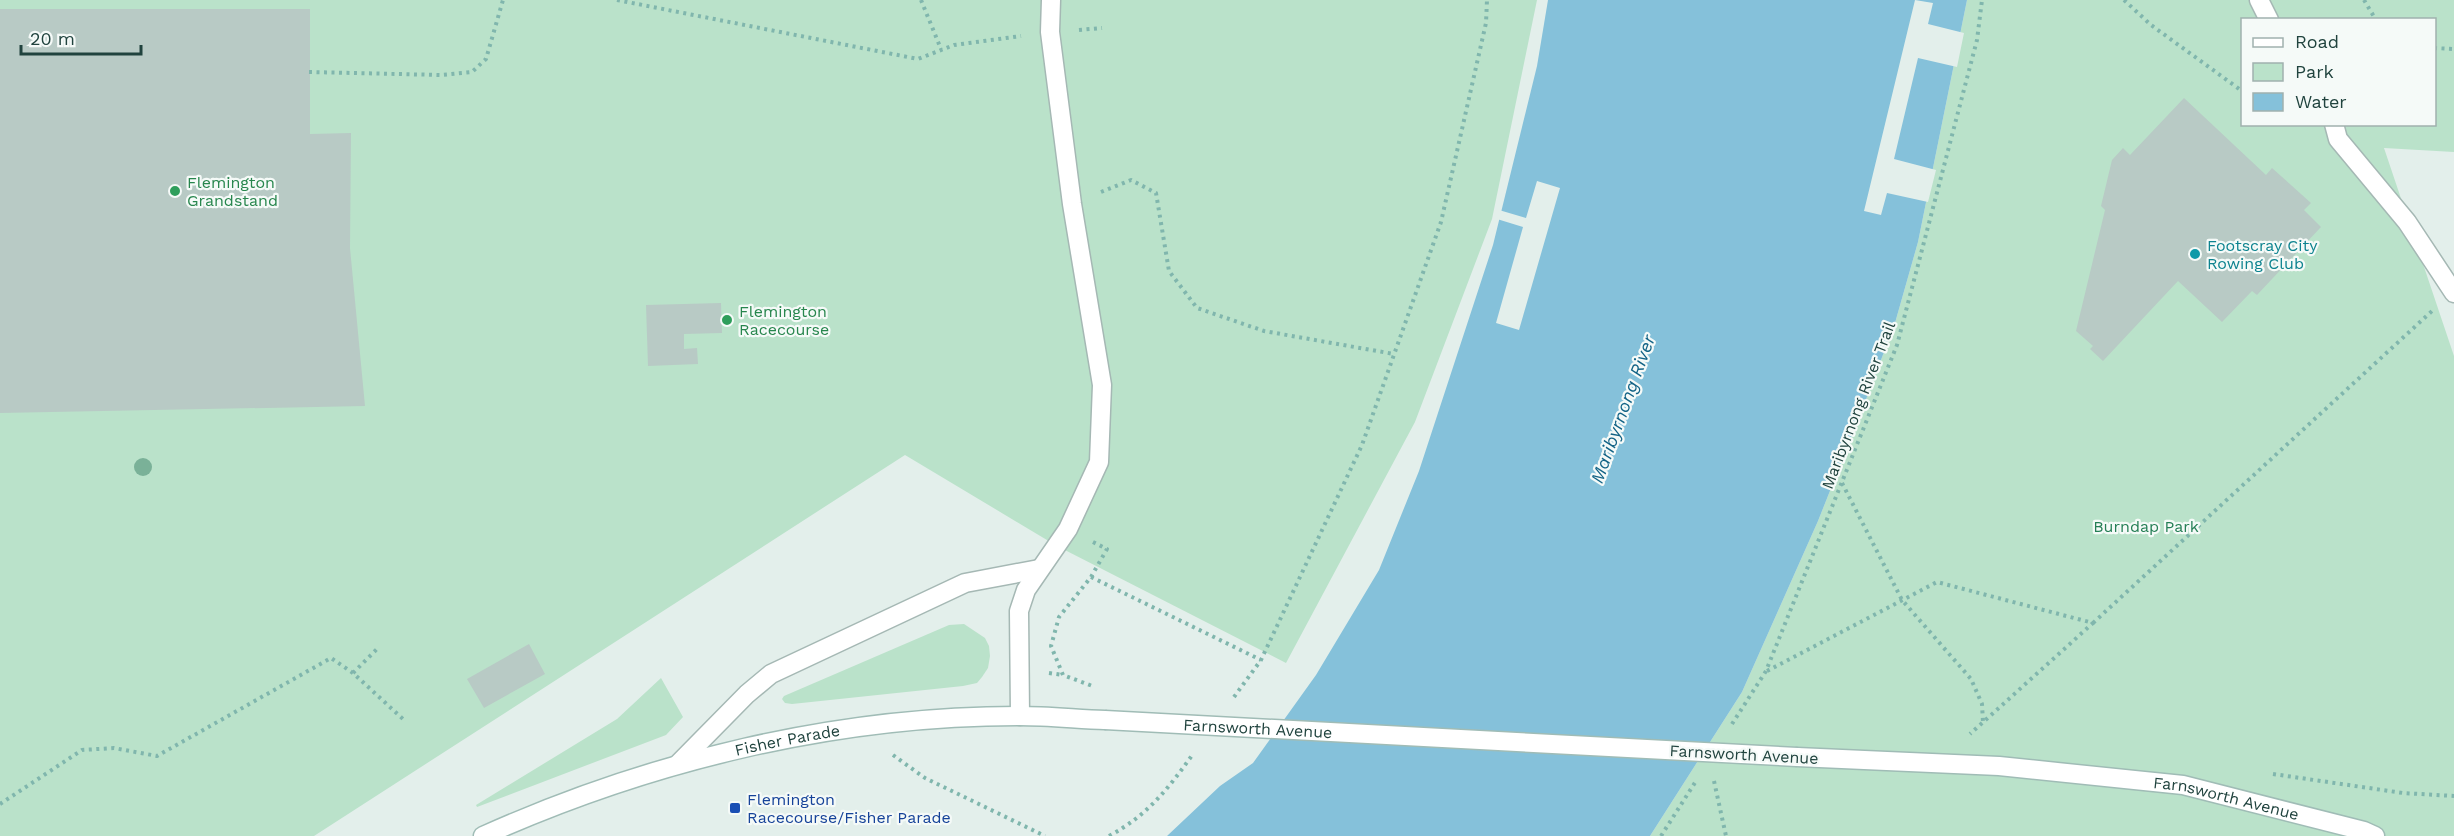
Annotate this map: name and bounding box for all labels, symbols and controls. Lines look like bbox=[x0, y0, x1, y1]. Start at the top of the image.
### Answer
scale bar bbox=[21, 18, 141, 56]
legend bbox=[2241, 18, 2436, 126]
text: 20 m bbox=[30, 28, 75, 49]
text: Road bbox=[2295, 31, 2339, 52]
text: Park bbox=[2295, 61, 2334, 82]
text: Water bbox=[2295, 91, 2347, 112]
place label: Flemington Grandstand bbox=[187, 173, 278, 210]
marker: Flemington Grandstand bbox=[168, 184, 182, 198]
place label: Footscray City Rowing Club bbox=[2207, 236, 2318, 273]
marker: Footscray City Rowing Club bbox=[2188, 247, 2202, 261]
place label: Flemington Racecourse bbox=[739, 302, 829, 339]
marker: Flemington Racecourse bbox=[720, 313, 734, 327]
street label: Maribyrnong River Trail bbox=[1818, 319, 1899, 492]
water label: Maribyrnong River bbox=[1586, 331, 1659, 486]
park label: Burndap Park bbox=[2093, 517, 2199, 536]
street label: Farnsworth Avenue bbox=[1183, 715, 1333, 742]
street label: Fisher Parade bbox=[733, 721, 841, 760]
street label: Farnsworth Avenue bbox=[1669, 741, 1819, 768]
street label: Farnsworth Avenue bbox=[2152, 773, 2301, 824]
place label: Flemington Racecourse/Fisher Parade bbox=[747, 790, 951, 827]
marker: Flemington Racecourse/Fisher Parade bbox=[728, 801, 742, 815]

